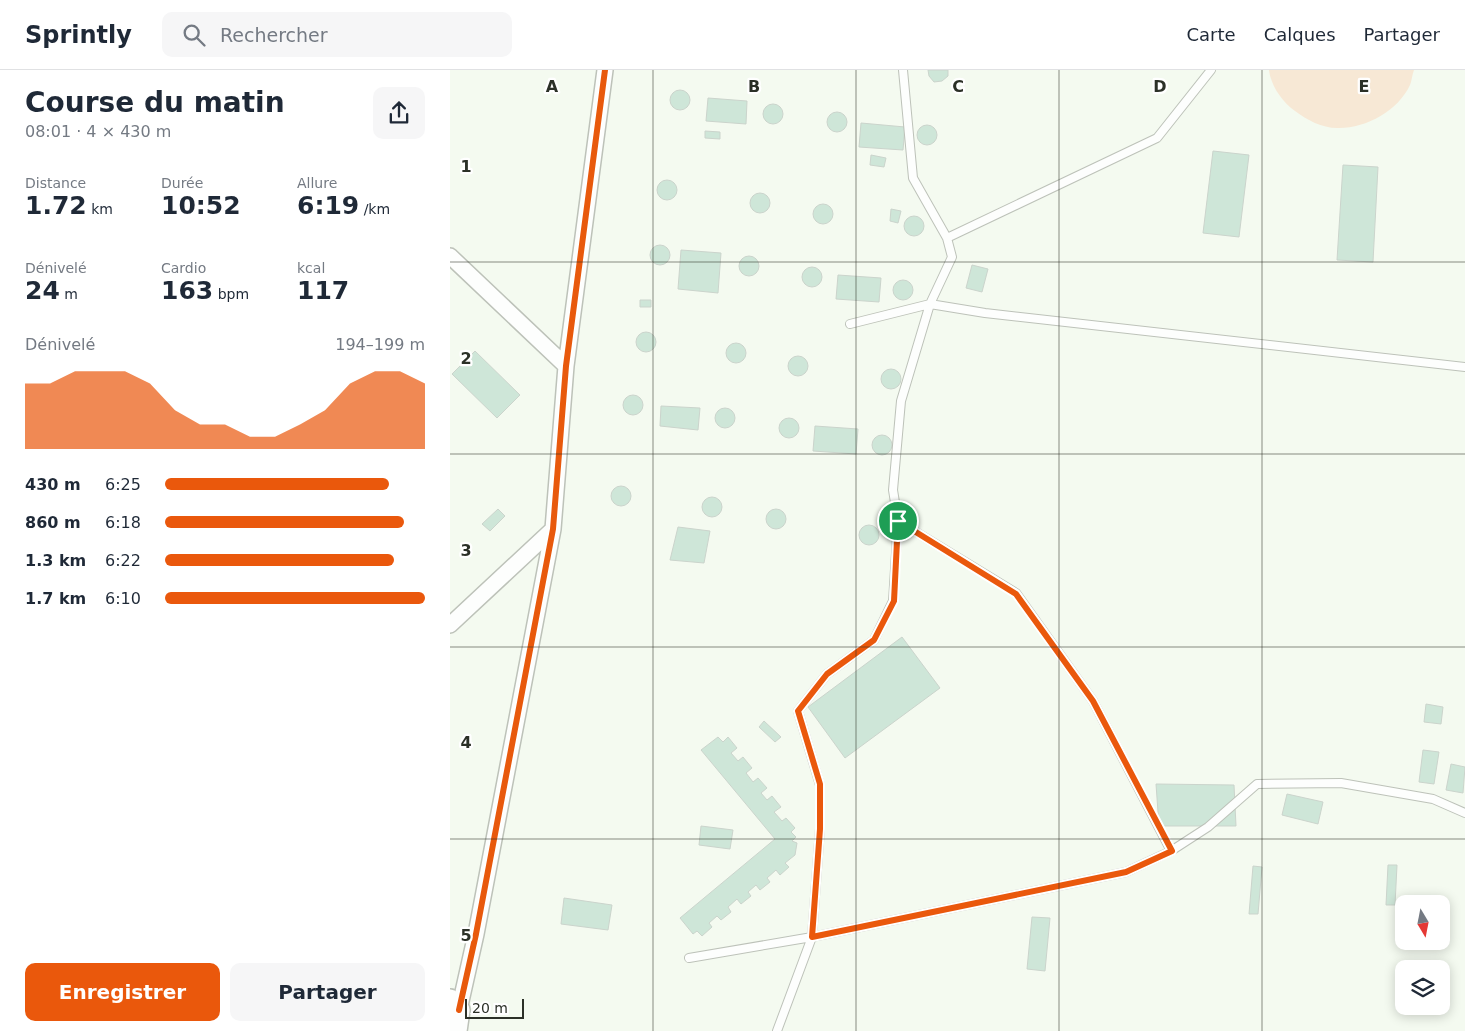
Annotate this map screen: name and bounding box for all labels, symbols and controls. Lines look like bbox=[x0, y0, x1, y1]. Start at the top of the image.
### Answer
search box bbox=[162, 12, 512, 57]
text: Sprintly bbox=[25, 21, 132, 49]
icon: search bbox=[180, 21, 208, 49]
text: Rechercher bbox=[220, 24, 328, 46]
text: Carte bbox=[1187, 24, 1236, 45]
text: Calques bbox=[1264, 24, 1336, 45]
text: Partager bbox=[1364, 24, 1440, 45]
text: A bbox=[546, 77, 559, 96]
text: B bbox=[748, 77, 760, 96]
text: C bbox=[952, 77, 964, 96]
text: D bbox=[1153, 77, 1167, 96]
text: E bbox=[1359, 77, 1369, 96]
text: Course du matin bbox=[25, 86, 285, 119]
button: share bbox=[373, 87, 425, 139]
text: 08:01 · 4 × 430 m bbox=[25, 122, 171, 141]
text: 1 bbox=[460, 157, 472, 176]
text: Distance bbox=[25, 175, 86, 191]
text: Durée bbox=[161, 175, 203, 191]
text: Allure bbox=[297, 175, 337, 191]
text: 1.72 bbox=[25, 191, 87, 220]
text: 10:52 bbox=[161, 191, 241, 220]
text: 6:19 bbox=[297, 191, 359, 220]
text: km bbox=[87, 201, 113, 217]
text: /km bbox=[359, 201, 390, 217]
text: Dénivelé bbox=[25, 260, 87, 276]
text: Cardio bbox=[161, 260, 206, 276]
text: kcal bbox=[297, 260, 325, 276]
text: 24 bbox=[25, 276, 60, 305]
text: 163 bbox=[161, 276, 213, 305]
text: 117 bbox=[297, 276, 349, 305]
text: m bbox=[60, 286, 78, 302]
text: bpm bbox=[213, 286, 249, 302]
text: Dénivelé bbox=[25, 335, 95, 354]
text: 194–199 m bbox=[335, 335, 425, 354]
text: 2 bbox=[460, 349, 472, 368]
text: 430 m bbox=[25, 475, 81, 494]
text: 6:25 bbox=[105, 475, 141, 494]
pin bbox=[877, 500, 919, 542]
icon: arrive bbox=[884, 507, 912, 535]
text: 860 m bbox=[25, 513, 81, 532]
text: 6:18 bbox=[105, 513, 141, 532]
text: 3 bbox=[460, 541, 472, 560]
text: 1.3 km bbox=[25, 551, 86, 570]
text: 6:22 bbox=[105, 551, 141, 570]
text: 1.7 km bbox=[25, 589, 86, 608]
text: 6:10 bbox=[105, 589, 141, 608]
text: 4 bbox=[460, 733, 472, 752]
north arrow bbox=[1395, 895, 1450, 950]
map controls bbox=[1395, 895, 1450, 1015]
text: 5 bbox=[460, 926, 472, 945]
button: layers bbox=[1395, 960, 1450, 1015]
button: Enregistrer bbox=[25, 963, 220, 1021]
button: Partager bbox=[230, 963, 425, 1021]
scale bar bbox=[465, 996, 524, 1019]
text: 20 m bbox=[472, 1000, 508, 1016]

